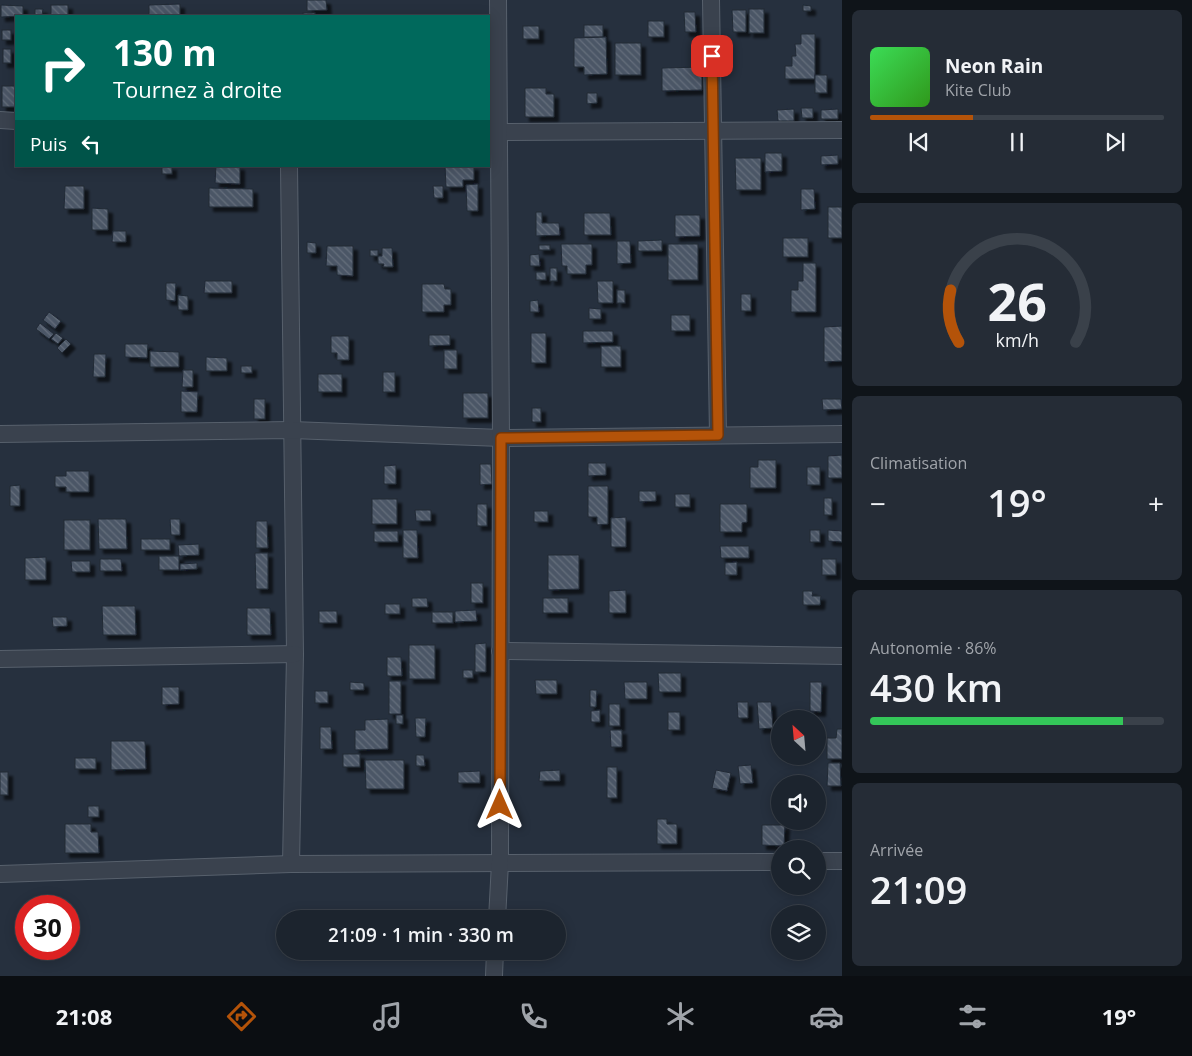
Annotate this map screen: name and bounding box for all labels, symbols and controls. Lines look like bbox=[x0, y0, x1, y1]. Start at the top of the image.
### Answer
text: 130 m bbox=[113, 29, 217, 76]
icon: right bbox=[30, 35, 95, 100]
pin bbox=[691, 35, 733, 77]
icon: arrive bbox=[698, 42, 726, 70]
text: Neon Rain bbox=[945, 53, 1043, 79]
text: Tournez à droite bbox=[113, 74, 282, 104]
text: Kite Club bbox=[945, 79, 1011, 101]
icon: previous bbox=[905, 128, 933, 156]
icon: pause bbox=[1003, 128, 1031, 156]
icon: next bbox=[1101, 128, 1129, 156]
icon: left bbox=[77, 130, 105, 158]
text: Puis bbox=[30, 131, 67, 157]
text: 26 bbox=[987, 265, 1047, 336]
text: km/h bbox=[995, 328, 1039, 352]
text: Climatisation bbox=[870, 452, 967, 474]
text: 19° bbox=[987, 476, 1047, 528]
text: − bbox=[870, 484, 886, 522]
text: + bbox=[1148, 484, 1164, 522]
text: Autonomie · 86% bbox=[870, 637, 997, 659]
text: 430 km bbox=[870, 661, 1003, 713]
north arrow bbox=[771, 710, 826, 765]
map controls bbox=[771, 710, 826, 960]
button: sound bbox=[771, 775, 826, 830]
position arrow bbox=[473, 778, 525, 830]
text: Arrivée bbox=[870, 839, 923, 861]
button: search bbox=[771, 840, 826, 895]
text: 21:09 bbox=[870, 863, 967, 915]
speed limit sign: 30 bbox=[15, 895, 80, 960]
button: layers bbox=[771, 905, 826, 960]
text: 21:09 · 1 min · 330 m bbox=[328, 922, 514, 948]
icon: directions bbox=[224, 999, 259, 1034]
icon: music bbox=[370, 999, 405, 1034]
icon: phone bbox=[516, 999, 551, 1034]
icon: climate bbox=[663, 999, 698, 1034]
icon: car bbox=[809, 999, 844, 1034]
icon: filters bbox=[955, 999, 990, 1034]
text: 21:08 bbox=[56, 1001, 112, 1031]
text: 19° bbox=[1102, 1001, 1136, 1031]

